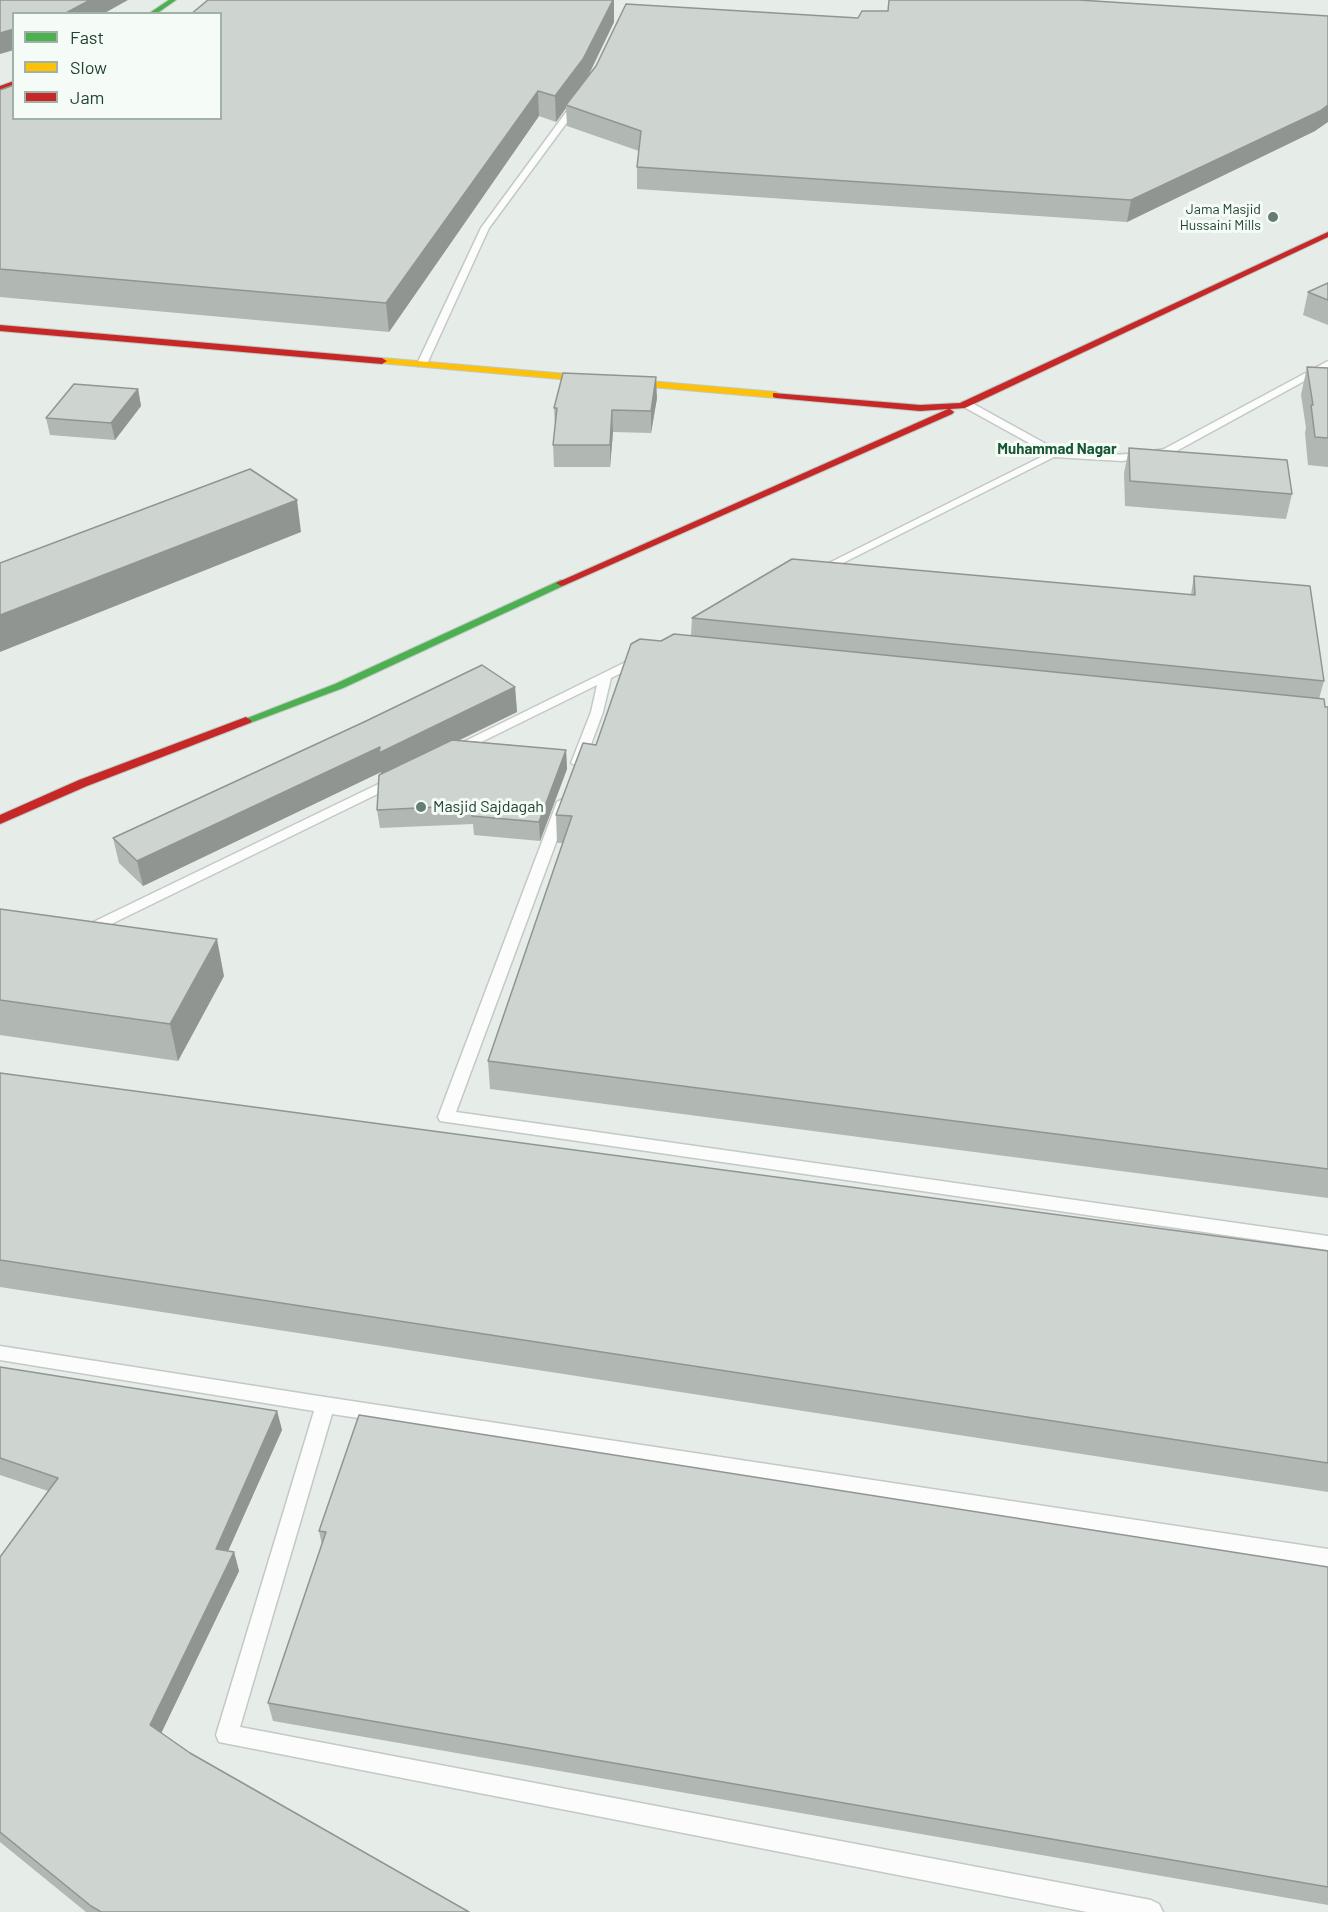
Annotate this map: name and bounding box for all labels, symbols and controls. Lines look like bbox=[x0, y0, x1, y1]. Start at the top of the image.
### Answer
legend bbox=[12, 12, 222, 120]
text: Fast bbox=[70, 26, 104, 48]
text: Slow bbox=[70, 56, 107, 78]
text: Jam bbox=[70, 86, 104, 108]
place label: Jama Masjid Hussaini Mills bbox=[1180, 201, 1261, 234]
marker: Jama Masjid Hussaini Mills bbox=[1266, 210, 1280, 224]
district label: Muhammad Nagar bbox=[997, 440, 1117, 458]
place label: Masjid Sajdagah bbox=[433, 797, 544, 817]
marker: Masjid Sajdagah bbox=[414, 800, 428, 814]

